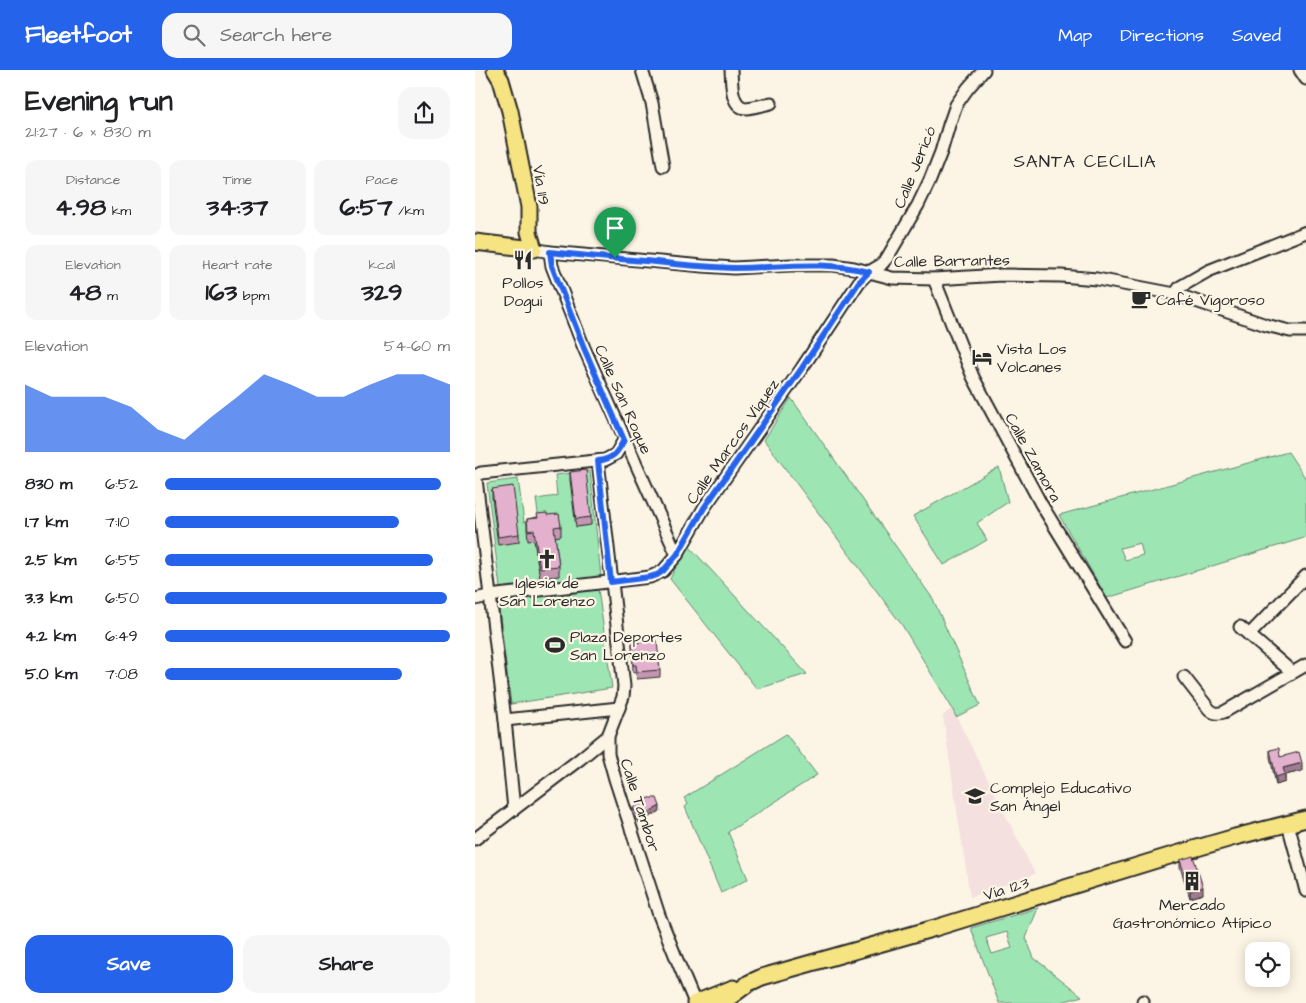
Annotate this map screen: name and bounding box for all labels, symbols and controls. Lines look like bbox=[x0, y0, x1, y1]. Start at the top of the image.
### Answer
search box bbox=[162, 13, 512, 58]
text: Fleetfoot bbox=[25, 18, 132, 52]
icon: search bbox=[180, 21, 208, 49]
text: Search here bbox=[220, 22, 332, 49]
text: Map bbox=[1058, 23, 1092, 48]
text: Directions bbox=[1120, 23, 1204, 48]
text: Saved bbox=[1232, 23, 1281, 48]
text: Evening run bbox=[25, 82, 173, 121]
button: share bbox=[398, 87, 450, 139]
text: 21:27 · 6 × 830 m bbox=[25, 121, 151, 143]
street label: Calle Jericó bbox=[888, 123, 941, 212]
district label: SANTA CECILIA bbox=[1014, 149, 1156, 174]
street label: Vía 119 bbox=[527, 164, 555, 207]
text: Distance bbox=[66, 170, 120, 190]
text: Time bbox=[223, 170, 252, 190]
text: Pace bbox=[366, 170, 398, 190]
text: 4.98 bbox=[55, 190, 106, 225]
text: 34:37 bbox=[206, 190, 269, 225]
text: 6:57 bbox=[340, 190, 393, 225]
text: km bbox=[106, 201, 131, 221]
text: /km bbox=[393, 201, 424, 221]
pin bbox=[594, 207, 636, 258]
icon: arrive bbox=[601, 214, 629, 242]
restaurant icon: Pollos Dogui bbox=[512, 249, 534, 271]
street label: Calle Barrantes bbox=[894, 249, 1010, 273]
text: Elevation bbox=[66, 255, 121, 275]
text: Heart rate bbox=[202, 255, 273, 275]
text: kcal bbox=[368, 255, 395, 275]
place label: Pollos Dogui bbox=[502, 272, 544, 313]
text: 48 bbox=[68, 275, 102, 310]
text: 163 bbox=[206, 275, 237, 310]
text: 329 bbox=[361, 275, 402, 310]
text: m bbox=[102, 286, 118, 306]
text: bpm bbox=[237, 286, 269, 306]
cafe icon: Café Vigoroso bbox=[1130, 288, 1152, 310]
place label: Café Vigoroso bbox=[1156, 289, 1265, 312]
text: Elevation bbox=[25, 335, 88, 357]
text: 54–60 m bbox=[384, 335, 450, 357]
place label: Vista Los Volcanes bbox=[997, 338, 1067, 378]
street label: Calle San Roque bbox=[589, 341, 657, 458]
hotel icon: Vista Los Volcanes bbox=[971, 346, 993, 368]
street label: Calle Marcos Víquez bbox=[681, 374, 785, 509]
street label: Calle Zamora bbox=[1000, 409, 1067, 506]
text: 830 m bbox=[25, 473, 72, 495]
text: 6:52 bbox=[105, 473, 138, 495]
text: 1.7 km bbox=[25, 511, 68, 533]
text: 7:10 bbox=[105, 511, 130, 533]
church icon: Iglesia de San Lorenzo bbox=[536, 548, 558, 570]
text: 2.5 km bbox=[25, 549, 76, 571]
text: 6:55 bbox=[105, 549, 140, 571]
place label: Iglesia de San Lorenzo bbox=[499, 572, 595, 612]
text: 3.3 km bbox=[25, 587, 72, 609]
text: 6:50 bbox=[105, 587, 139, 609]
text: 4.2 km bbox=[25, 625, 76, 647]
text: 6:49 bbox=[105, 625, 138, 647]
place label: Plaza Deportes San Lorenzo bbox=[570, 626, 682, 666]
sports icon: Plaza Deportes San Lorenzo bbox=[544, 634, 566, 656]
text: 5.0 km bbox=[25, 663, 77, 685]
text: 7:08 bbox=[105, 663, 138, 685]
street label: Calle Tambor bbox=[615, 756, 666, 855]
place label: Complejo Educativo San Ángel bbox=[990, 777, 1131, 818]
school or university icon: Complejo Educativo San Ángel bbox=[964, 785, 986, 807]
building icon: Mercado Gastronómico Atípico bbox=[1181, 870, 1203, 892]
street label: Vía 123 bbox=[981, 872, 1032, 906]
place label: Mercado Gastronómico Atípico bbox=[1113, 894, 1271, 934]
button: Save bbox=[25, 935, 233, 993]
button: Share bbox=[243, 935, 450, 993]
map controls bbox=[1245, 942, 1290, 987]
button: locate bbox=[1245, 942, 1290, 987]

